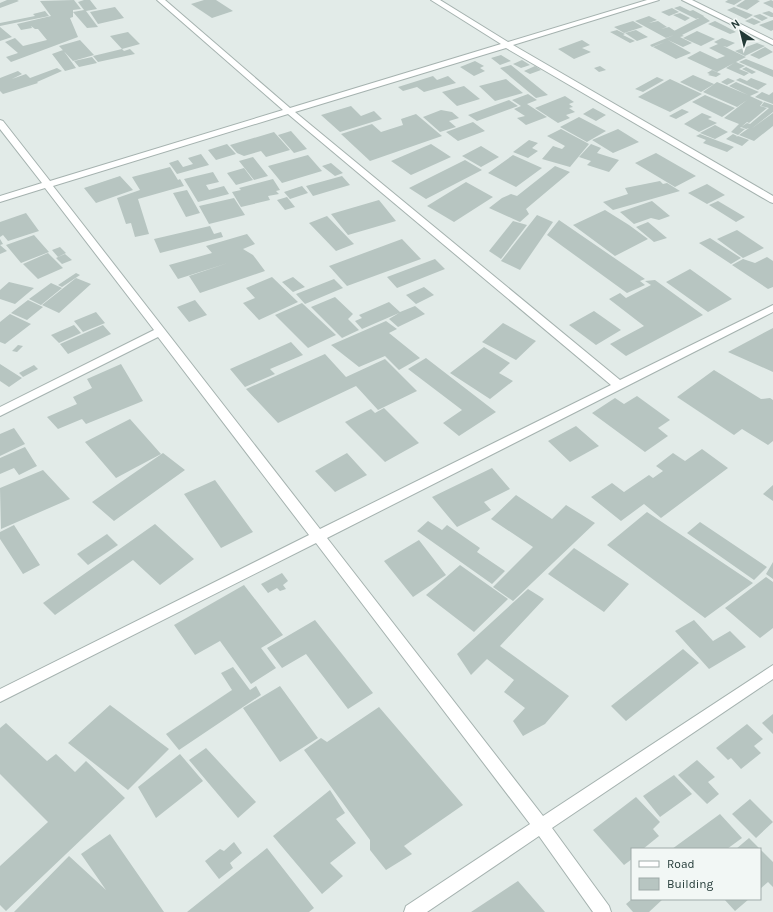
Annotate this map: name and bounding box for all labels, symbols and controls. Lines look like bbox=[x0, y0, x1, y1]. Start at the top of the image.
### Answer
north arrow bbox=[721, 12, 761, 52]
text: N bbox=[729, 17, 743, 32]
legend bbox=[631, 848, 761, 900]
text: Road bbox=[667, 857, 695, 871]
text: Building bbox=[667, 877, 714, 891]

